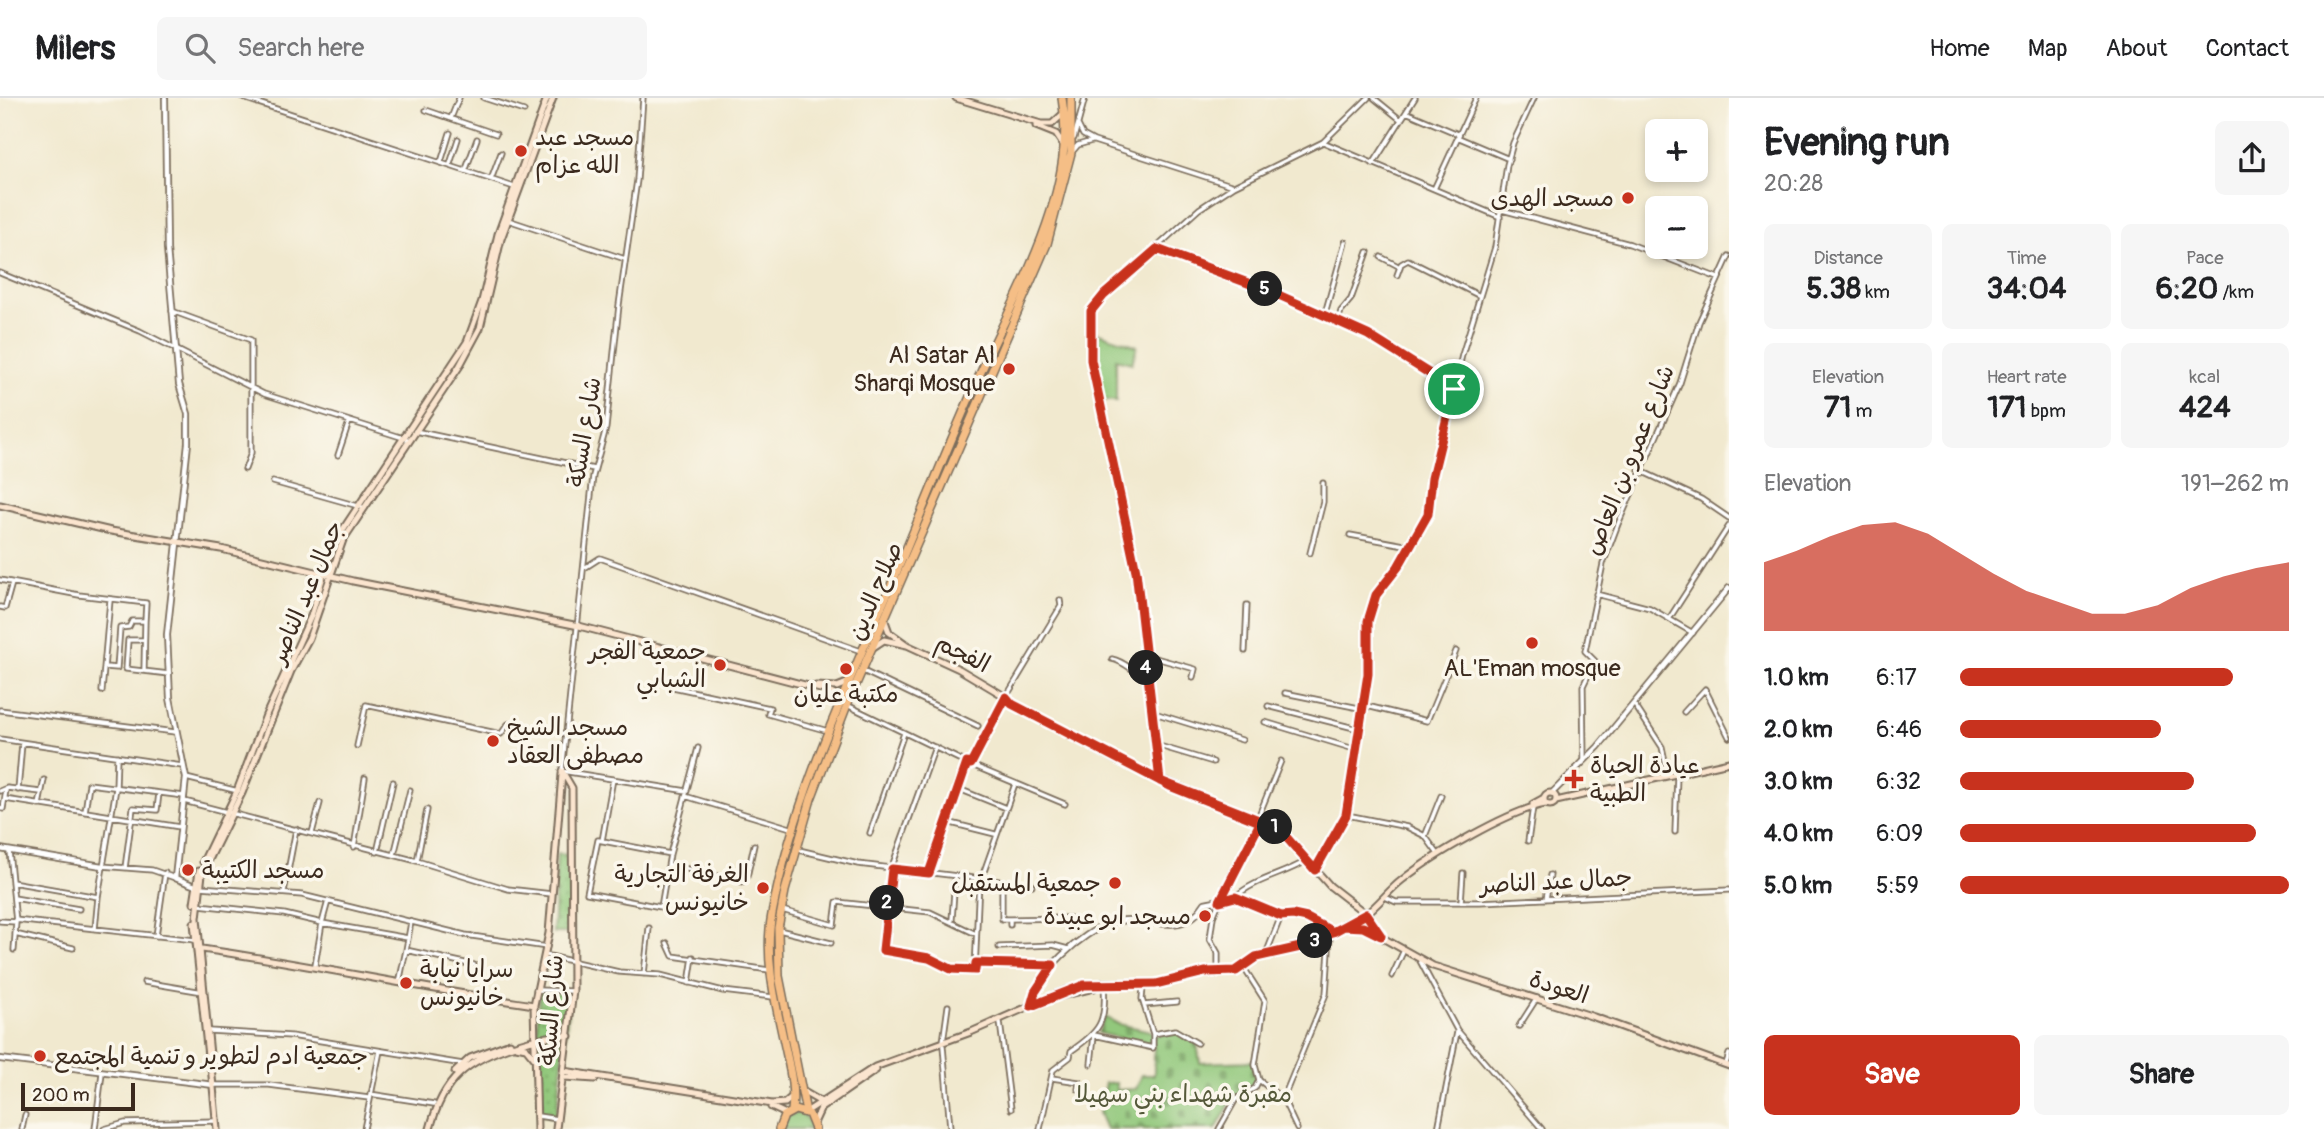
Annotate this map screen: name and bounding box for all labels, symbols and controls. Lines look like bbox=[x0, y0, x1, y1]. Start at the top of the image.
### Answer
search box bbox=[157, 17, 647, 80]
text: Milers bbox=[35, 28, 115, 69]
icon: search bbox=[181, 29, 219, 67]
text: Search here bbox=[237, 32, 364, 64]
text: Home bbox=[1929, 34, 1990, 63]
text: Map bbox=[2028, 34, 2068, 63]
text: About bbox=[2106, 34, 2168, 63]
text: Contact bbox=[2206, 34, 2289, 63]
map controls bbox=[1645, 119, 1708, 259]
button: + bbox=[1645, 119, 1708, 182]
text: Evening run bbox=[1764, 119, 1950, 167]
button: share bbox=[2215, 121, 2289, 195]
place label: مسجد عبد الله عزام bbox=[535, 123, 634, 183]
marker: مسجد عبد الله عزام bbox=[513, 143, 529, 159]
text: 20:28 bbox=[1764, 169, 1823, 198]
place label: مسجد الهدى bbox=[1490, 184, 1614, 213]
marker: مسجد الهدى bbox=[1620, 190, 1636, 206]
button: − bbox=[1645, 196, 1708, 259]
text: Distance bbox=[1813, 246, 1883, 270]
text: Time bbox=[2007, 246, 2046, 270]
text: Pace bbox=[2186, 246, 2224, 270]
text: 5.38 bbox=[1806, 270, 1861, 307]
text: 34:04 bbox=[1986, 270, 2067, 307]
text: 6:20 bbox=[2156, 270, 2218, 307]
pin: 5 bbox=[1248, 272, 1282, 306]
text: 5 bbox=[1259, 276, 1270, 300]
text: km bbox=[1861, 280, 1890, 304]
text: /km bbox=[2218, 280, 2254, 304]
place label: Al Satar Al Sharqi Mosque bbox=[853, 341, 995, 398]
pin bbox=[1424, 359, 1484, 419]
marker: Al Satar Al Sharqi Mosque bbox=[1001, 361, 1017, 377]
street label: شارع عمرو بن العاص bbox=[1578, 361, 1683, 560]
text: Elevation bbox=[1812, 365, 1884, 389]
text: Heart rate bbox=[1986, 365, 2067, 389]
text: kcal bbox=[2189, 365, 2220, 389]
icon: arrive bbox=[1435, 370, 1473, 408]
street label: شارع السكة bbox=[561, 375, 609, 489]
text: 71 bbox=[1824, 389, 1851, 426]
text: 171 bbox=[1987, 389, 2027, 426]
text: 424 bbox=[2179, 389, 2231, 426]
text: m bbox=[1851, 399, 1872, 423]
text: bpm bbox=[2027, 399, 2066, 423]
text: Elevation bbox=[1764, 469, 1852, 498]
text: 191–262 m bbox=[2181, 469, 2289, 498]
street label: جمال عبد الناصر bbox=[262, 516, 350, 670]
street label: صلاح الدين bbox=[842, 538, 910, 645]
street label: الفجم bbox=[929, 628, 995, 682]
marker: AL'Eman mosque bbox=[1524, 635, 1540, 651]
place label: جمعية الفجر الشبابي bbox=[586, 637, 706, 700]
pin: 4 bbox=[1128, 650, 1164, 686]
place label: AL'Eman mosque bbox=[1444, 654, 1621, 683]
text: 4 bbox=[1140, 655, 1151, 679]
marker: جمعية الفجر الشبابي bbox=[712, 657, 728, 673]
marker: مكتبة عليان bbox=[838, 661, 854, 677]
text: 1.0 km bbox=[1764, 663, 1829, 692]
text: 6:17 bbox=[1876, 663, 1917, 692]
place label: مكتبة عليان bbox=[794, 680, 898, 709]
place label: مسجد الشيخ مصطفى العقاد bbox=[507, 713, 644, 770]
text: 2.0 km bbox=[1764, 715, 1833, 744]
text: 6:46 bbox=[1876, 715, 1922, 744]
marker: مسجد الشيخ مصطفى العقاد bbox=[485, 733, 501, 749]
place label: عيادة الحياة الطبية bbox=[1590, 751, 1700, 808]
text: 3.0 km bbox=[1764, 767, 1833, 796]
text: 6:32 bbox=[1876, 767, 1921, 796]
marker: عيادة الحياة الطبية bbox=[1564, 769, 1584, 789]
pin: 1 bbox=[1258, 810, 1292, 844]
text: 1 bbox=[1271, 814, 1278, 838]
text: 4.0 km bbox=[1764, 819, 1833, 848]
text: 6:09 bbox=[1876, 819, 1923, 848]
place label: مسجد الكتيبة bbox=[202, 856, 325, 885]
place label: الغرفة التجارية خانيونس bbox=[614, 860, 749, 917]
marker: مسجد الكتيبة bbox=[180, 862, 196, 878]
street label: جمال عبد الناصر bbox=[1477, 863, 1633, 900]
place label: جمعية المستقبل bbox=[951, 869, 1101, 898]
text: 5.0 km bbox=[1764, 871, 1832, 900]
text: 5:59 bbox=[1876, 871, 1919, 900]
marker: جمعية المستقبل bbox=[1107, 875, 1123, 891]
marker: الغرفة التجارية خانيونس bbox=[755, 880, 771, 896]
pin: 2 bbox=[870, 886, 904, 920]
text: 2 bbox=[881, 890, 892, 914]
place label: مسجد ابو عبيدة bbox=[1043, 902, 1191, 931]
marker: مسجد ابو عبيدة bbox=[1197, 908, 1213, 924]
pin: 3 bbox=[1298, 924, 1332, 958]
text: 3 bbox=[1309, 928, 1320, 952]
street label: شارع السكة bbox=[533, 954, 572, 1067]
place label: سرايا نيابة خانيونس bbox=[420, 955, 514, 1012]
street label: العودة bbox=[1525, 964, 1592, 1012]
marker: سرايا نيابة خانيونس bbox=[398, 975, 414, 991]
button: Save bbox=[1764, 1035, 2020, 1115]
button: Share bbox=[2034, 1035, 2289, 1115]
place label: جمعية ادم لتطوير و تنمية المجتمع bbox=[54, 1042, 368, 1074]
marker: جمعية ادم لتطوير و تنمية المجتمع bbox=[32, 1048, 48, 1064]
scale bar bbox=[21, 1080, 135, 1112]
park label: مقبرة شهداء بني سهيلا bbox=[1074, 1080, 1292, 1115]
text: 200 m bbox=[32, 1083, 90, 1107]

